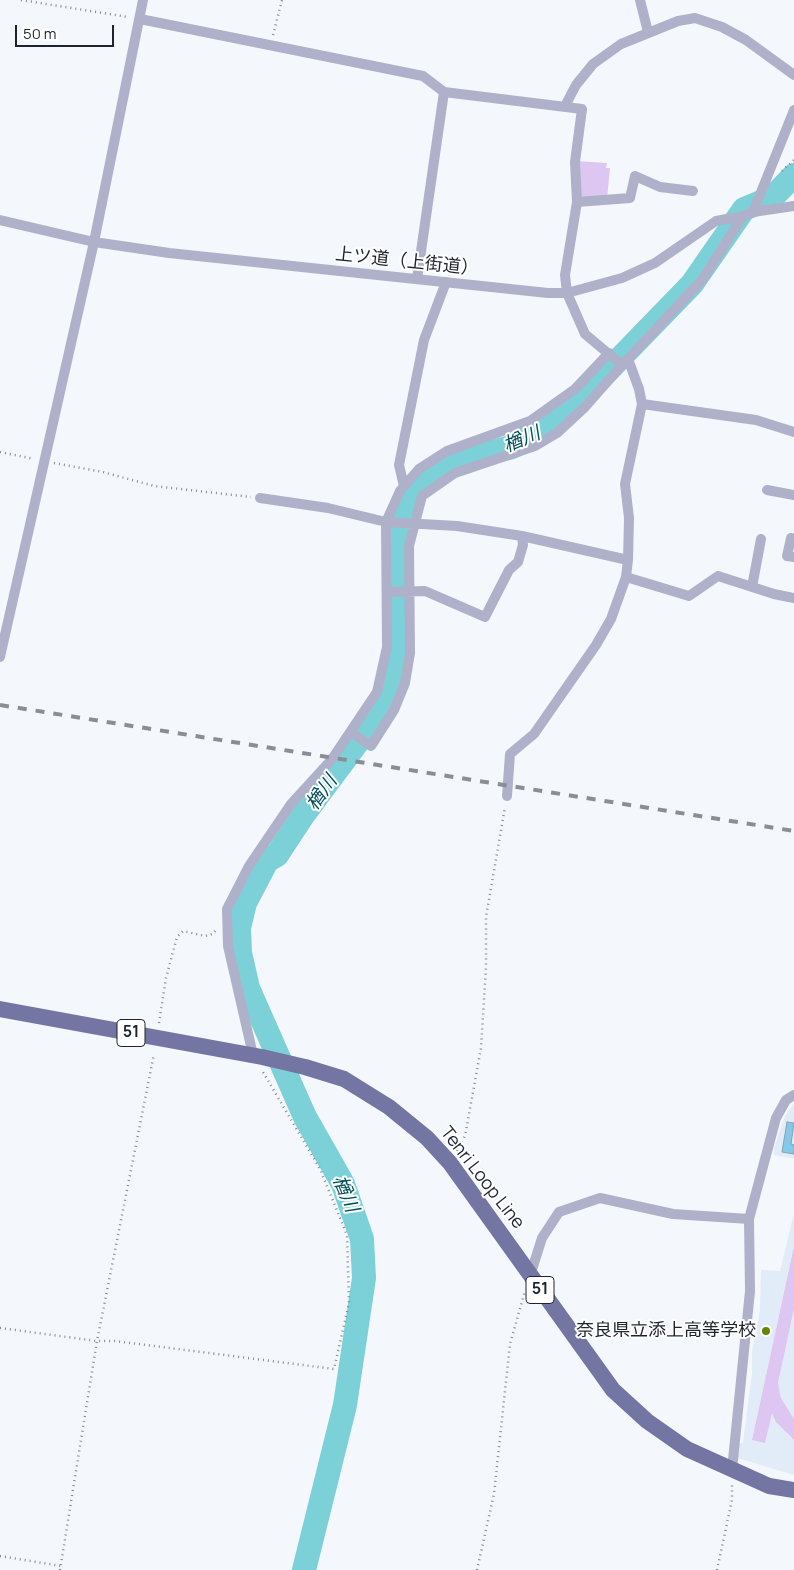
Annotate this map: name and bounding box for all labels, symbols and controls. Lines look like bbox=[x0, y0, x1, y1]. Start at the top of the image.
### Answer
scale bar bbox=[18, 15, 116, 47]
text: 50 m bbox=[23, 23, 57, 44]
street label: 上ツ道（上街道） bbox=[334, 244, 480, 280]
water label: 楢川 bbox=[500, 422, 544, 458]
water label: 楢川 bbox=[302, 771, 342, 815]
road number: 51 bbox=[117, 1020, 145, 1046]
street label: Tenri Loop Line bbox=[435, 1123, 529, 1233]
water label: 楢川 bbox=[327, 1172, 363, 1216]
road number: 51 bbox=[526, 1276, 554, 1304]
place label: 奈良県立添上高等学校 bbox=[576, 1320, 756, 1342]
marker: 奈良県立添上高等学校 bbox=[760, 1325, 772, 1337]

